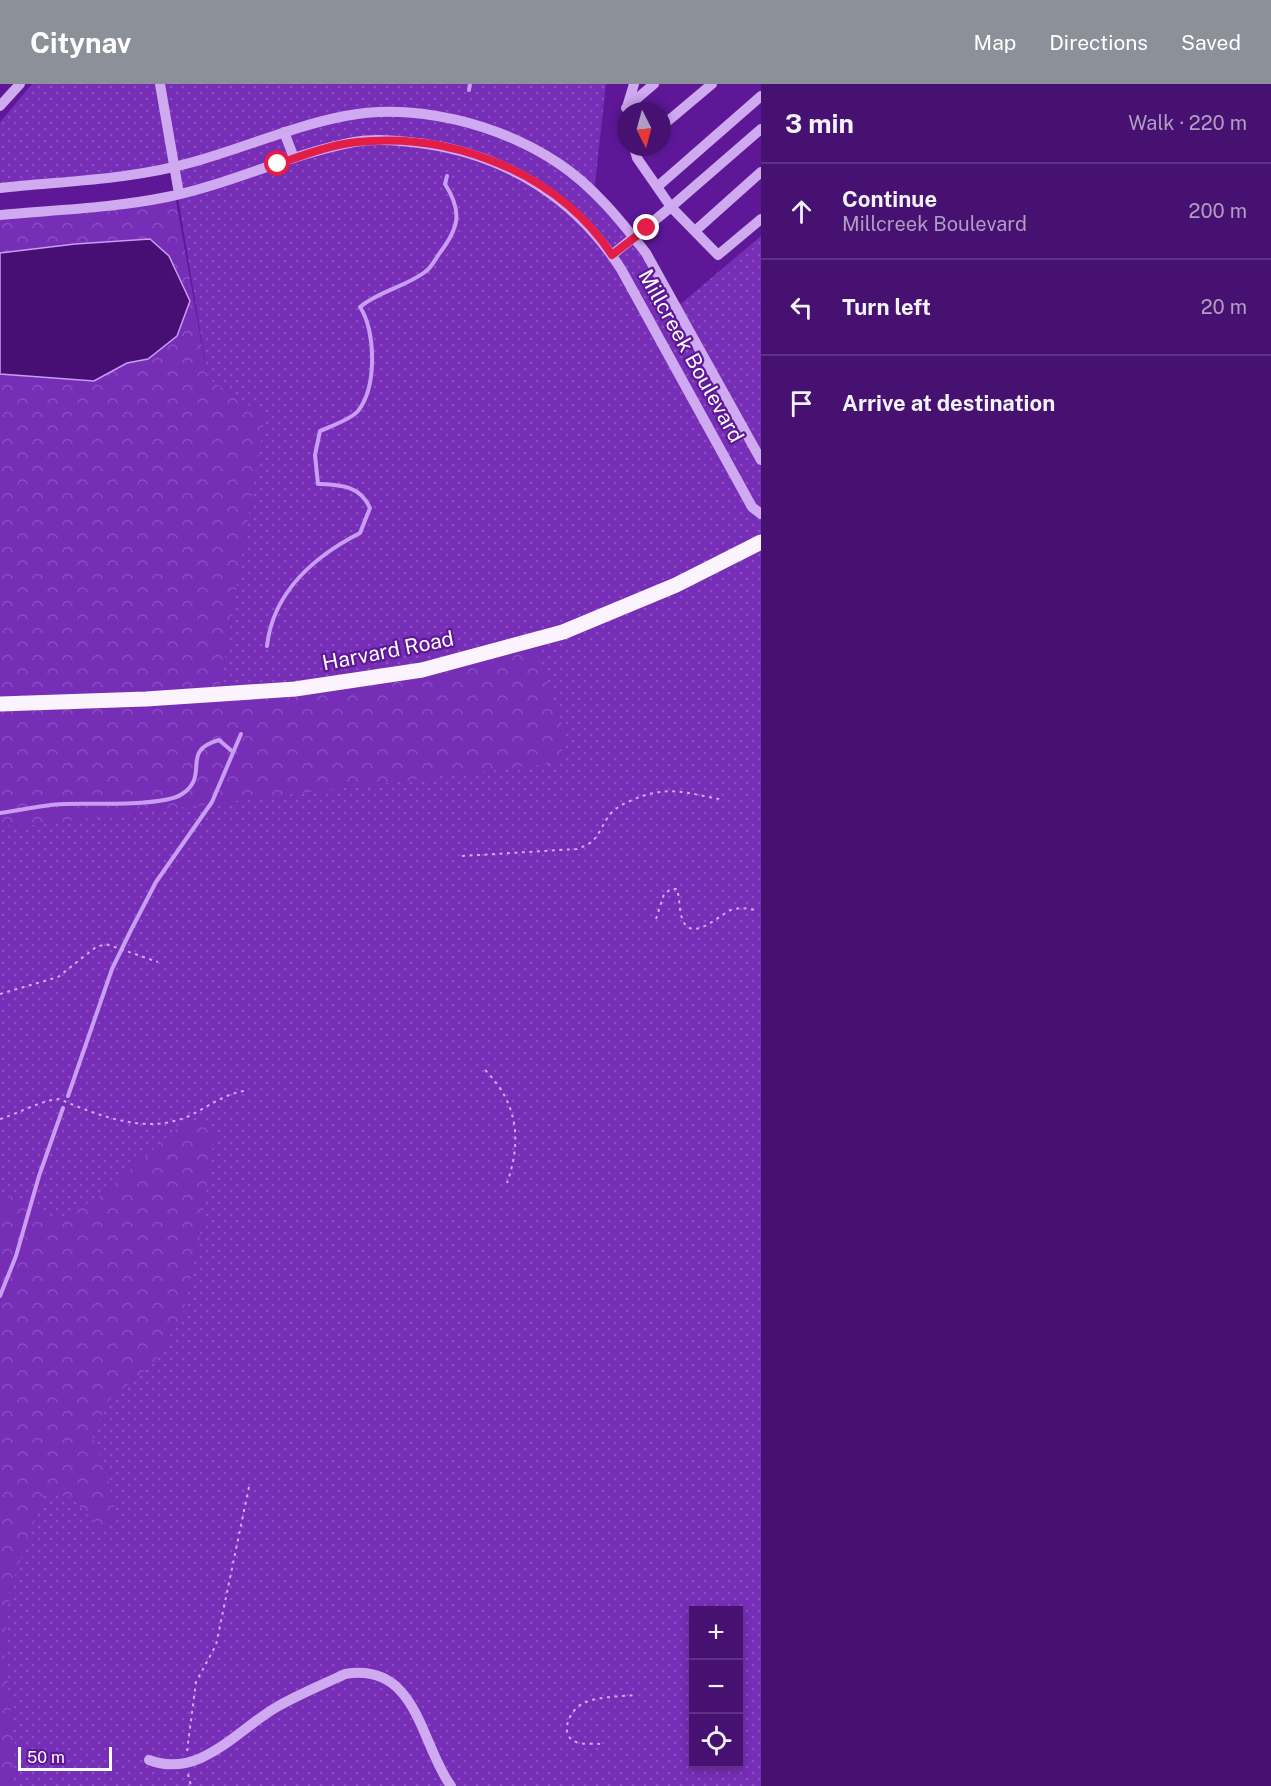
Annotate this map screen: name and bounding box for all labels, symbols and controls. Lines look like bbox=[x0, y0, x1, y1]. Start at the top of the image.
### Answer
text: Citynav bbox=[30, 26, 131, 59]
text: Map bbox=[974, 30, 1016, 55]
text: Directions bbox=[1049, 30, 1148, 55]
text: Saved bbox=[1181, 30, 1241, 55]
north arrow bbox=[617, 102, 671, 156]
text: 3 min bbox=[785, 108, 854, 139]
text: Walk · 220 m bbox=[1128, 111, 1247, 135]
route start bbox=[264, 150, 290, 176]
text: Continue bbox=[842, 186, 937, 212]
icon: ahead bbox=[785, 195, 818, 228]
text: 200 m bbox=[1189, 199, 1247, 223]
text: Millcreek Boulevard bbox=[842, 212, 1027, 236]
route end bbox=[633, 214, 659, 240]
street label: Millcreek Boulevard bbox=[633, 265, 749, 447]
icon: left bbox=[785, 291, 818, 324]
text: Turn left bbox=[842, 294, 931, 320]
text: 20 m bbox=[1201, 295, 1247, 319]
icon: arrive bbox=[785, 387, 818, 420]
text: Arrive at destination bbox=[842, 390, 1055, 416]
street label: Harvard Road bbox=[320, 626, 456, 676]
map controls bbox=[689, 1606, 743, 1768]
button: + bbox=[689, 1606, 743, 1660]
button: − bbox=[689, 1660, 743, 1714]
button: locate bbox=[689, 1714, 743, 1768]
scale bar bbox=[18, 1744, 112, 1772]
text: 50 m bbox=[27, 1748, 65, 1767]

